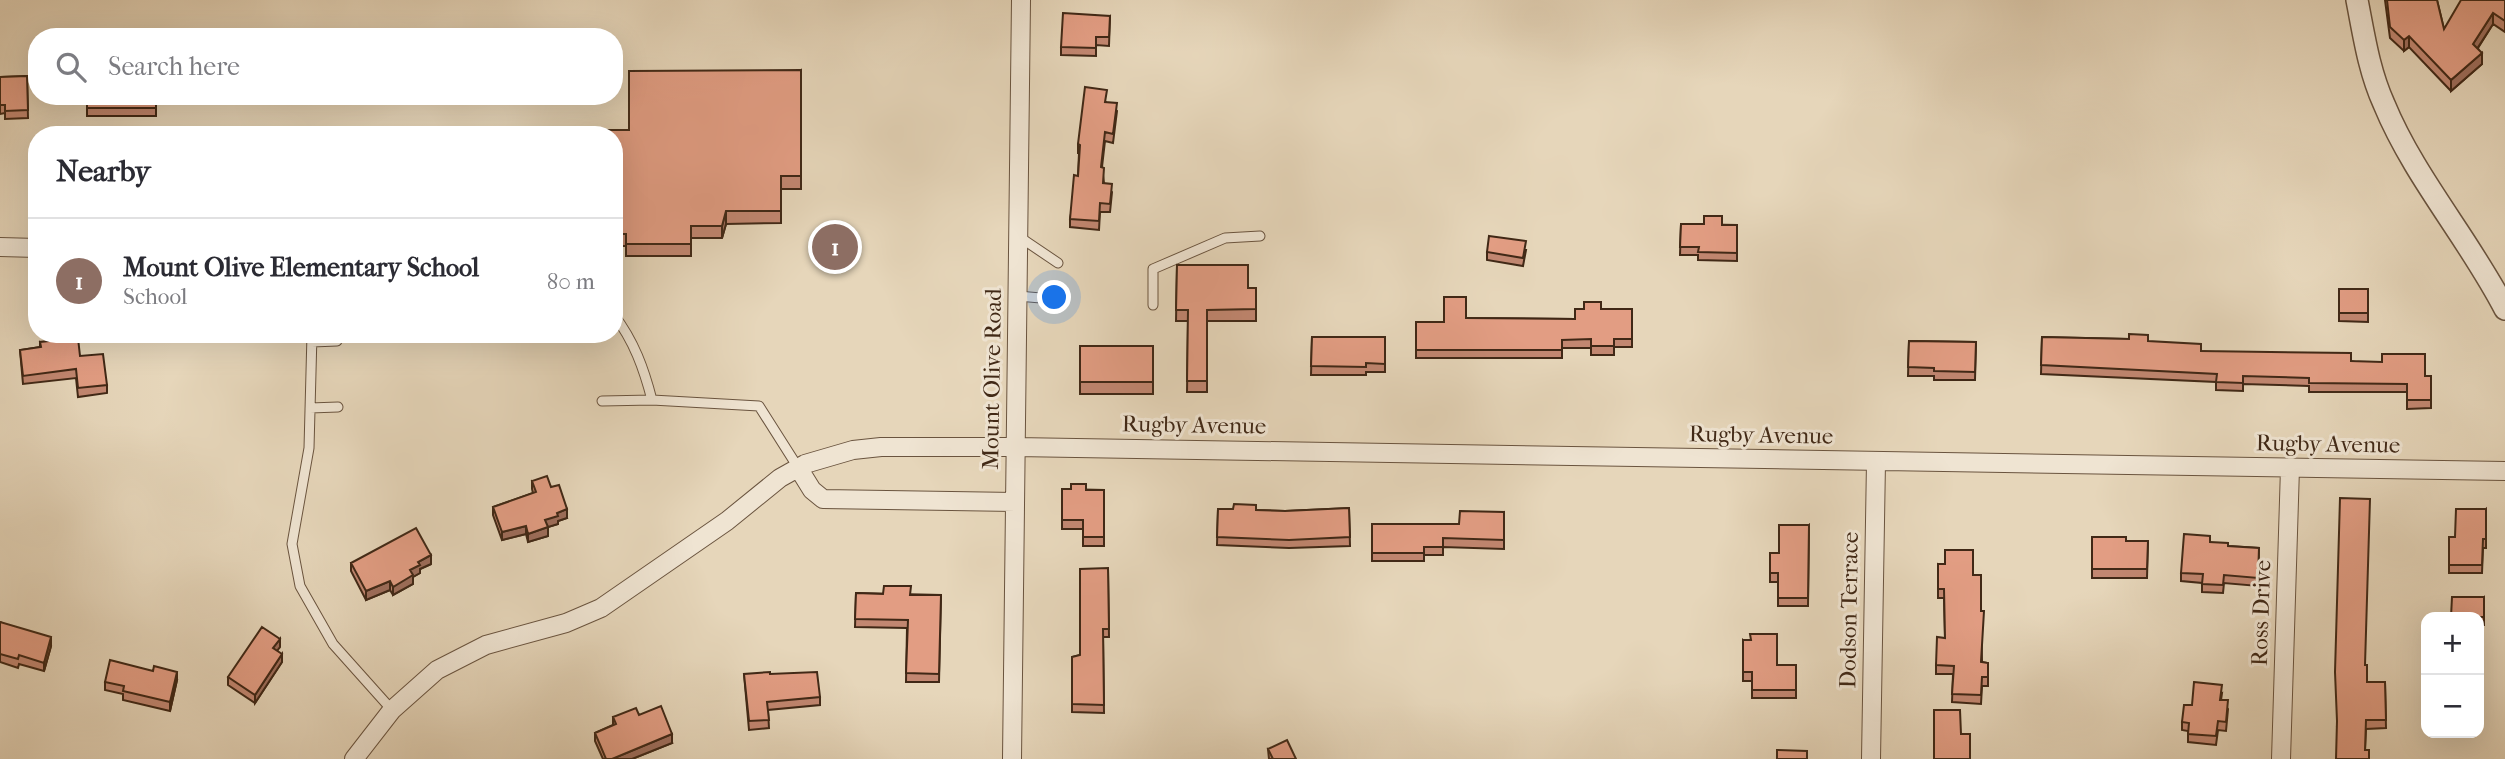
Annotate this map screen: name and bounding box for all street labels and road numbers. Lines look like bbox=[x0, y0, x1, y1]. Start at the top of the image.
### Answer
street label: Mount Olive Road bbox=[977, 288, 1007, 470]
street label: Rugby Avenue bbox=[1122, 410, 1266, 440]
street label: Rugby Avenue bbox=[1689, 420, 1833, 450]
street label: Rugby Avenue bbox=[2256, 429, 2400, 459]
street label: Dodson Terrace bbox=[1834, 531, 1864, 689]
street label: Ross Drive bbox=[2246, 559, 2276, 667]

